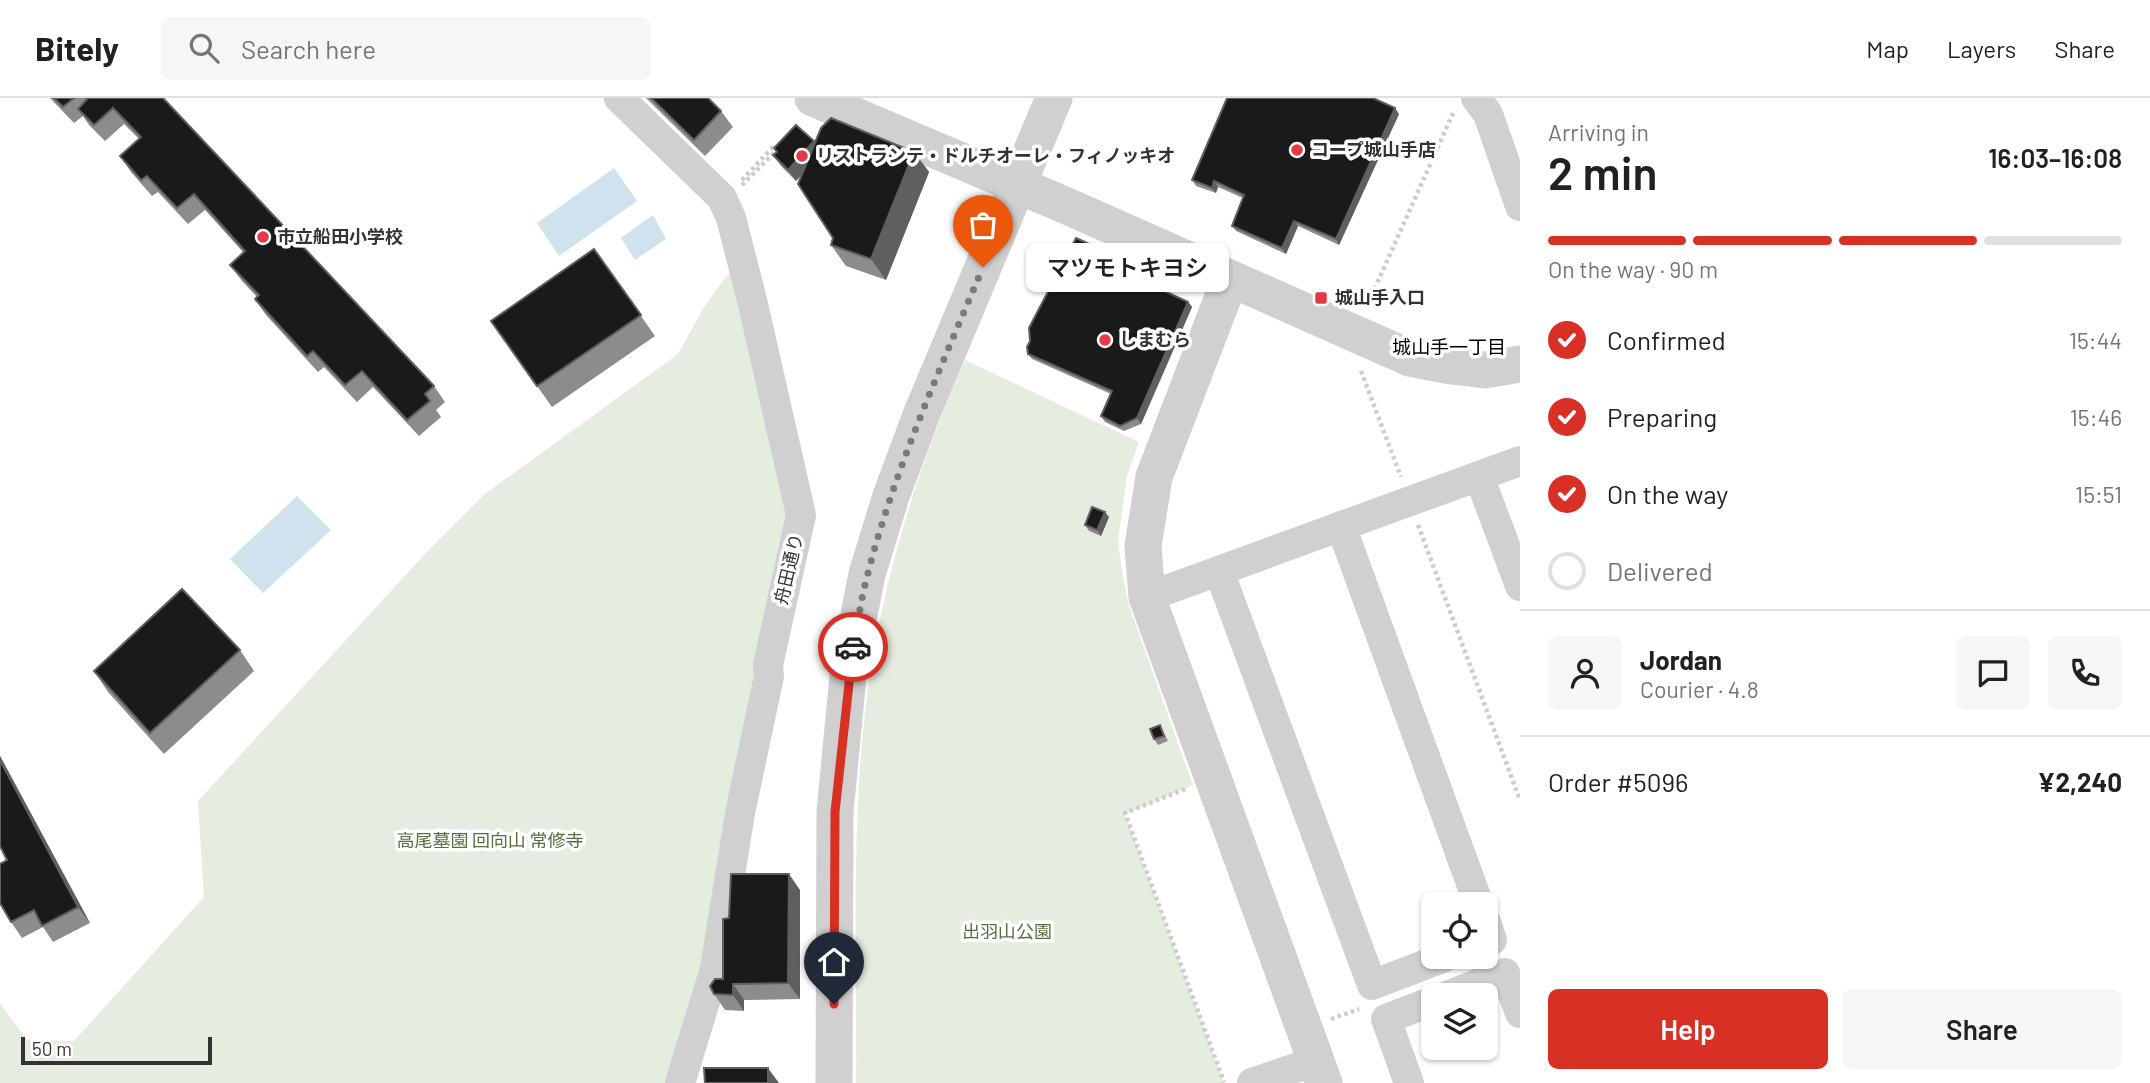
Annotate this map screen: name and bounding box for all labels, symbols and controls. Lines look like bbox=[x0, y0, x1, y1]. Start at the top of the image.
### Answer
search box bbox=[161, 17, 651, 80]
text: Bitely bbox=[35, 28, 119, 68]
icon: search bbox=[185, 29, 223, 67]
text: Search here bbox=[241, 33, 376, 64]
text: Map bbox=[1866, 34, 1909, 63]
text: Layers bbox=[1947, 34, 2016, 63]
text: Share bbox=[2054, 34, 2115, 63]
text: Arriving in bbox=[1548, 118, 1649, 146]
place label: コープ城山手店 bbox=[1311, 138, 1436, 160]
marker: コープ城山手店 bbox=[1289, 142, 1305, 158]
text: 16:03–16:08 bbox=[1988, 142, 2122, 173]
place label: リストランテ・ドルチオーレ・フィノッキオ bbox=[816, 144, 1175, 166]
text: 2 min bbox=[1548, 144, 1657, 199]
marker: リストランテ・ドルチオーレ・フィノッキオ bbox=[794, 148, 810, 164]
pin bbox=[953, 195, 1013, 267]
icon: bag bbox=[964, 206, 1002, 244]
place label: 市立船田小学校 bbox=[277, 225, 403, 247]
marker: 市立船田小学校 bbox=[255, 229, 271, 245]
callout: マツモトキヨシ bbox=[1025, 242, 1228, 292]
text: マツモトキヨシ bbox=[1047, 253, 1208, 281]
text: On the way · 90 m bbox=[1548, 255, 1718, 283]
place label: 城山手入口 bbox=[1335, 286, 1425, 308]
marker: 城山手入口 bbox=[1313, 290, 1329, 306]
icon: check bbox=[1548, 321, 1586, 359]
text: Confirmed bbox=[1607, 324, 1726, 355]
text: 15:44 bbox=[2069, 326, 2122, 354]
place label: しまむら bbox=[1119, 328, 1191, 350]
marker: しまむら bbox=[1097, 332, 1113, 348]
district label: 城山手一丁目 bbox=[1392, 335, 1506, 358]
icon: check bbox=[1548, 398, 1586, 436]
text: Preparing bbox=[1607, 401, 1717, 432]
text: 15:46 bbox=[2070, 403, 2122, 431]
icon: check bbox=[1548, 475, 1586, 513]
text: On the way bbox=[1607, 478, 1728, 509]
text: 15:51 bbox=[2075, 480, 2122, 508]
street label: 舟田通り bbox=[769, 531, 807, 606]
text: Delivered bbox=[1607, 555, 1713, 586]
courier bbox=[818, 612, 888, 682]
icon: car bbox=[834, 628, 872, 666]
button: person bbox=[1548, 636, 1622, 710]
button: chat bbox=[1956, 636, 2030, 710]
button: phone bbox=[2048, 636, 2122, 710]
text: Jordan bbox=[1640, 644, 1722, 675]
text: Courier · 4.8 bbox=[1640, 675, 1759, 703]
text: Order #5096 bbox=[1548, 766, 1688, 797]
text: ¥2,240 bbox=[2038, 766, 2122, 797]
park label: 高尾墓園 回向山 常修寺 bbox=[396, 829, 584, 851]
map controls bbox=[1421, 892, 1498, 1060]
button: locate bbox=[1421, 892, 1498, 969]
park label: 出羽山公園 bbox=[962, 920, 1052, 942]
pin bbox=[804, 932, 864, 1004]
icon: home bbox=[815, 943, 853, 981]
button: layers bbox=[1421, 983, 1498, 1060]
button: Help bbox=[1548, 989, 1828, 1069]
button: Share bbox=[1842, 989, 2122, 1069]
scale bar bbox=[21, 1034, 212, 1066]
text: 50 m bbox=[32, 1037, 72, 1060]

